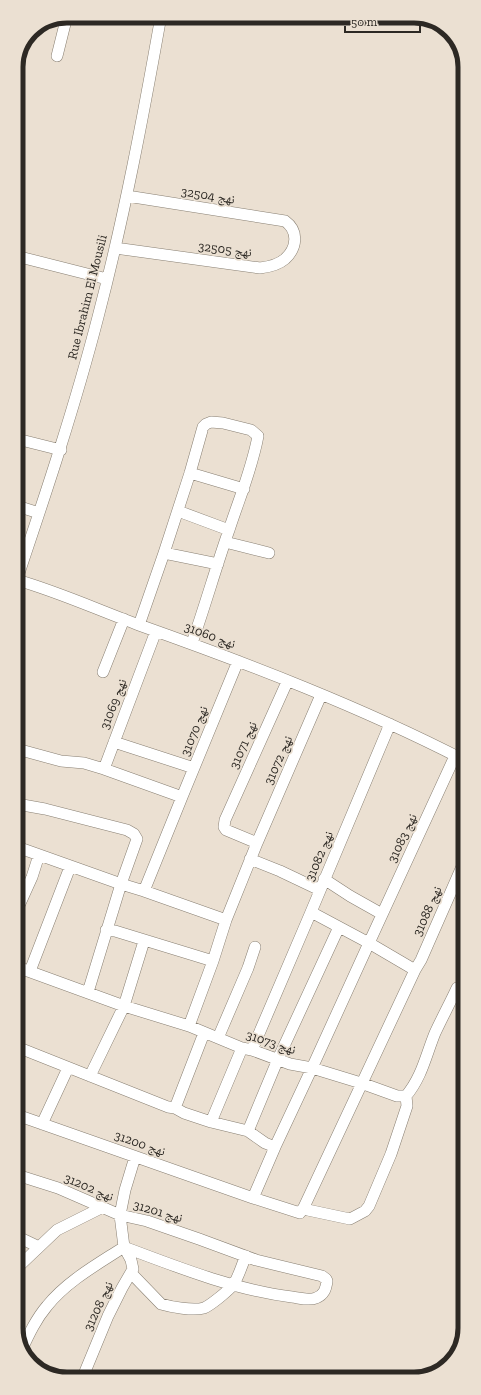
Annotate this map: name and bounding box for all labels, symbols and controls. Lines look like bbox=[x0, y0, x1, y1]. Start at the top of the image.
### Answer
scale bar bbox=[345, 8, 420, 34]
text: 50 m bbox=[351, 15, 378, 29]
street label: نهج 32504 bbox=[180, 183, 236, 209]
street label: Rue Ibrahim El Mousili bbox=[64, 233, 110, 361]
street label: نهج 32505 bbox=[197, 238, 253, 262]
street label: نهج 31060 bbox=[182, 619, 238, 653]
street label: نهج 31069 bbox=[97, 677, 131, 732]
street label: نهج 31070 bbox=[177, 704, 213, 759]
street label: نهج 31071 bbox=[226, 719, 262, 772]
street label: نهج 31072 bbox=[261, 733, 297, 788]
street label: نهج 31083 bbox=[384, 811, 422, 866]
street label: نهج 31082 bbox=[302, 829, 338, 884]
street label: نهج 31088 bbox=[409, 884, 446, 939]
street label: نهج 31073 bbox=[244, 1027, 298, 1059]
street label: نهج 31200 bbox=[112, 1127, 168, 1161]
street label: نهج 31202 bbox=[61, 1170, 116, 1206]
street label: نهج 31201 bbox=[131, 1197, 184, 1227]
street label: نهج 31208 bbox=[80, 1279, 118, 1334]

